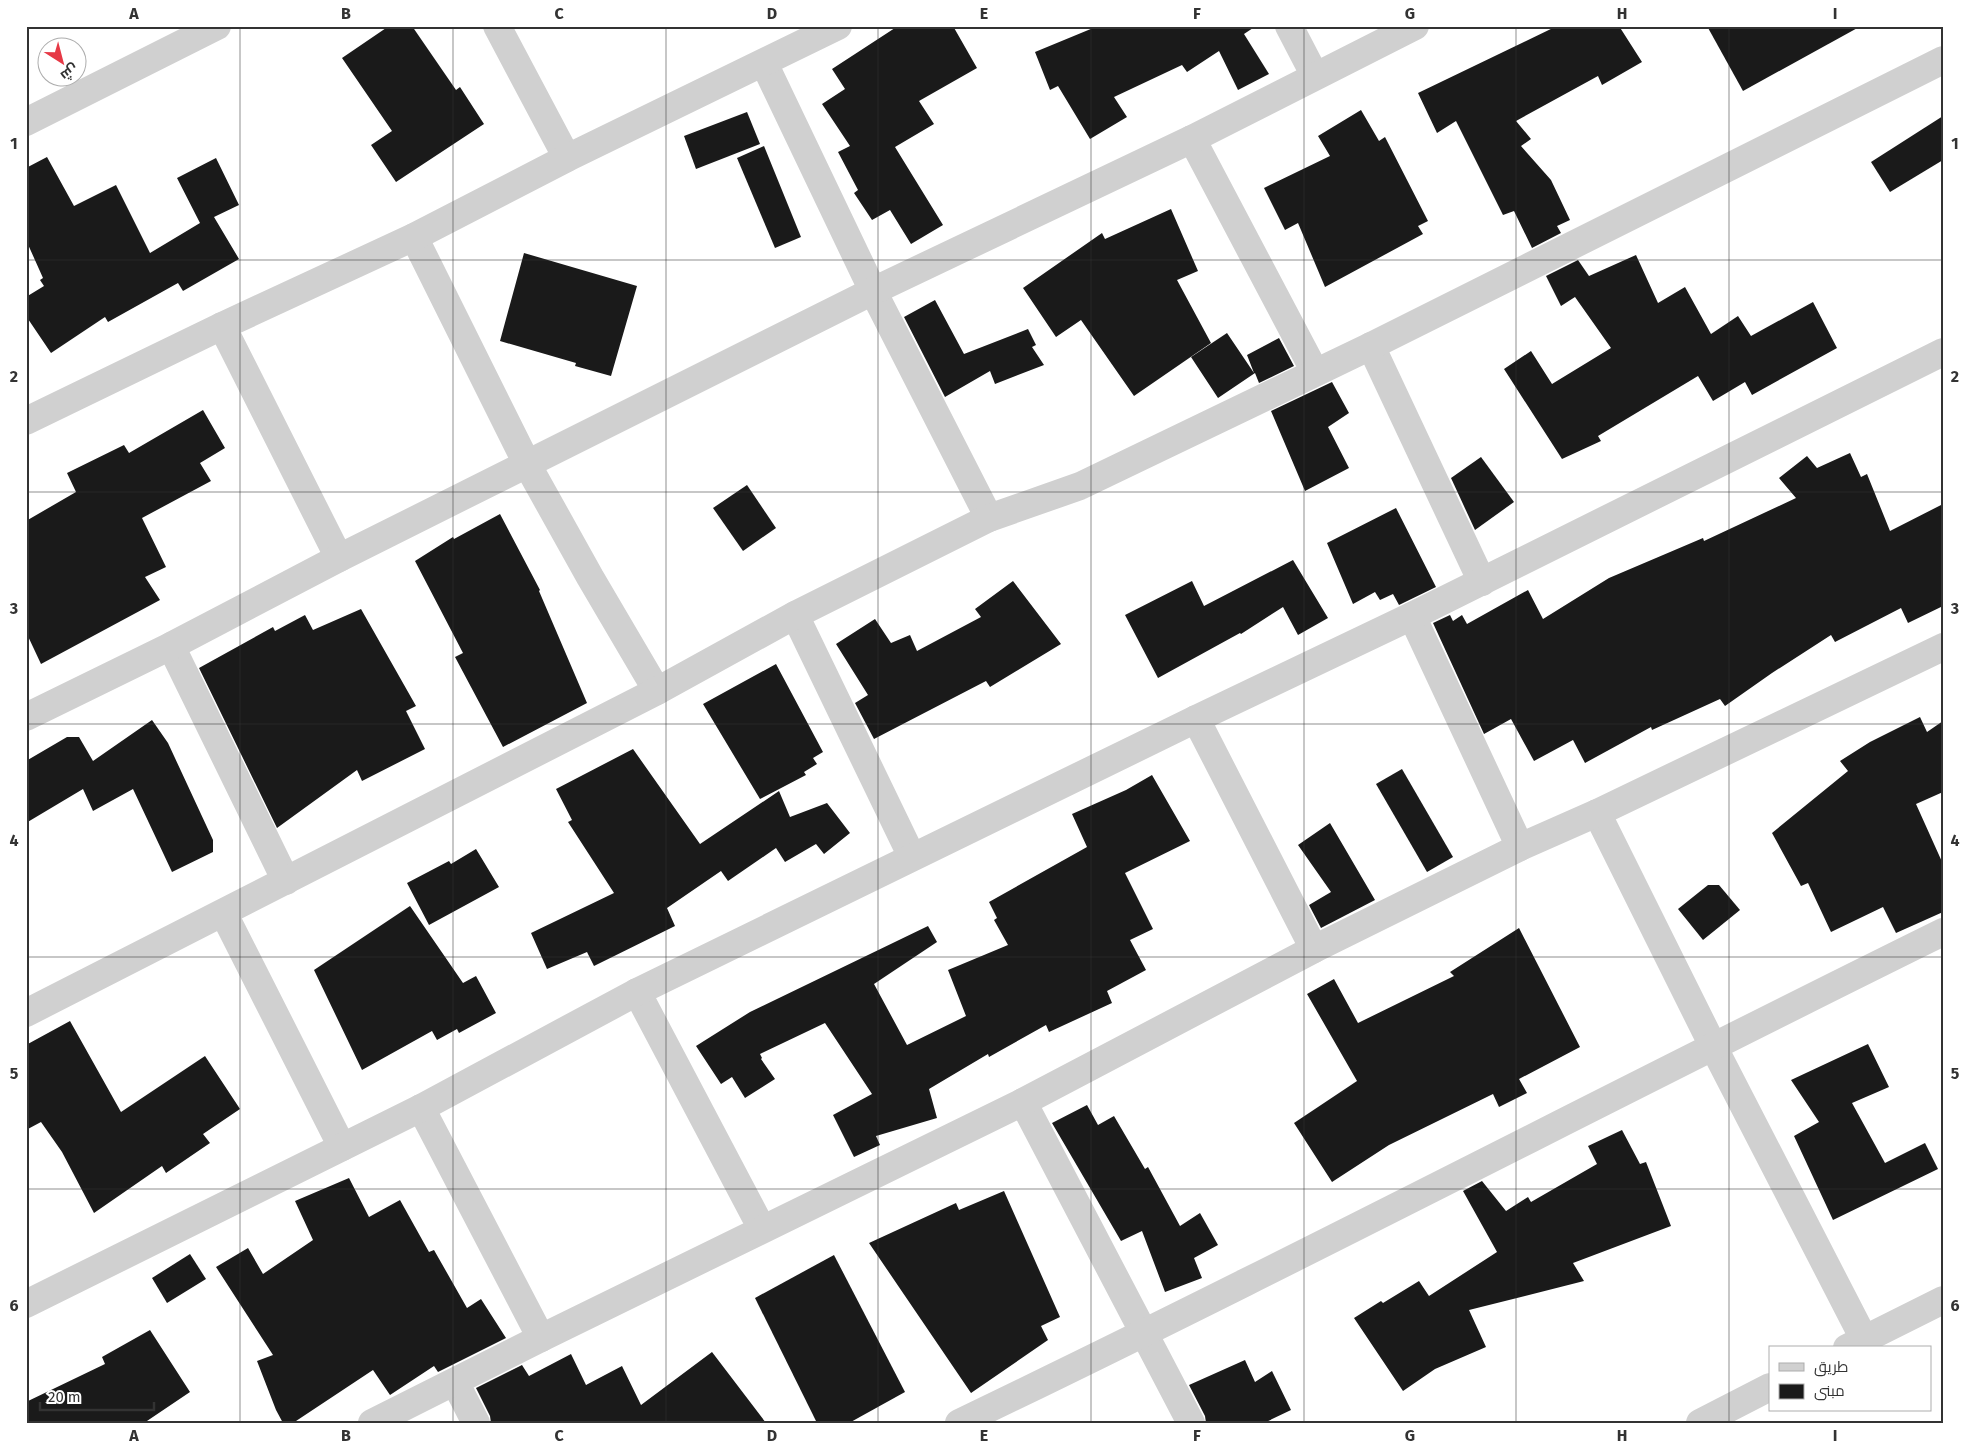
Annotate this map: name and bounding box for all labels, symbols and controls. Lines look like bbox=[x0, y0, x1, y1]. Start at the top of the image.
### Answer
text: A bbox=[128, 4, 139, 23]
text: B bbox=[341, 4, 351, 23]
text: C bbox=[554, 4, 564, 23]
text: D bbox=[767, 4, 777, 23]
text: E bbox=[980, 4, 988, 23]
text: F bbox=[1193, 4, 1201, 23]
text: G bbox=[1405, 4, 1415, 23]
text: H bbox=[1617, 4, 1627, 23]
text: I bbox=[1833, 4, 1837, 23]
north arrow bbox=[38, 38, 88, 88]
text: ش bbox=[57, 60, 82, 84]
text: 1 bbox=[10, 134, 18, 153]
text: 1 bbox=[1951, 134, 1959, 153]
text: 2 bbox=[10, 367, 18, 386]
text: 2 bbox=[1951, 367, 1959, 386]
text: 3 bbox=[9, 599, 18, 618]
text: 3 bbox=[1950, 599, 1959, 618]
text: 4 bbox=[9, 831, 19, 850]
text: 4 bbox=[1950, 831, 1960, 850]
text: 5 bbox=[10, 1064, 19, 1083]
text: 5 bbox=[1951, 1064, 1960, 1083]
text: 6 bbox=[9, 1296, 19, 1315]
text: 6 bbox=[1950, 1296, 1960, 1315]
legend bbox=[1769, 1346, 1932, 1412]
text: طريق bbox=[1814, 1358, 1848, 1377]
scale bar bbox=[40, 1379, 154, 1411]
text: مبنى bbox=[1814, 1382, 1845, 1401]
text: 20 m bbox=[48, 1388, 81, 1406]
text: A bbox=[128, 1426, 139, 1445]
text: B bbox=[341, 1426, 351, 1445]
text: C bbox=[554, 1426, 564, 1445]
text: D bbox=[767, 1426, 777, 1445]
text: E bbox=[980, 1426, 988, 1445]
text: F bbox=[1193, 1426, 1201, 1445]
text: G bbox=[1405, 1426, 1415, 1445]
text: H bbox=[1617, 1426, 1627, 1445]
text: I bbox=[1833, 1426, 1837, 1445]

